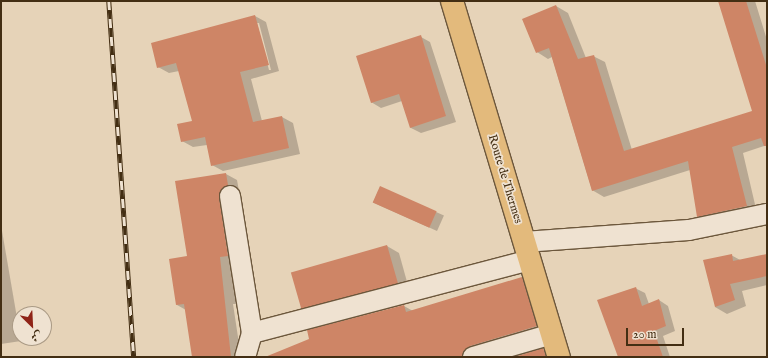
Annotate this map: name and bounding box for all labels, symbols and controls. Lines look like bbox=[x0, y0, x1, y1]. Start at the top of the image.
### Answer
street label: Route de Thermes bbox=[485, 133, 525, 225]
north arrow bbox=[12, 306, 52, 346]
scale bar bbox=[628, 320, 686, 346]
text: ش bbox=[29, 327, 44, 345]
text: 20 m bbox=[633, 327, 656, 342]

